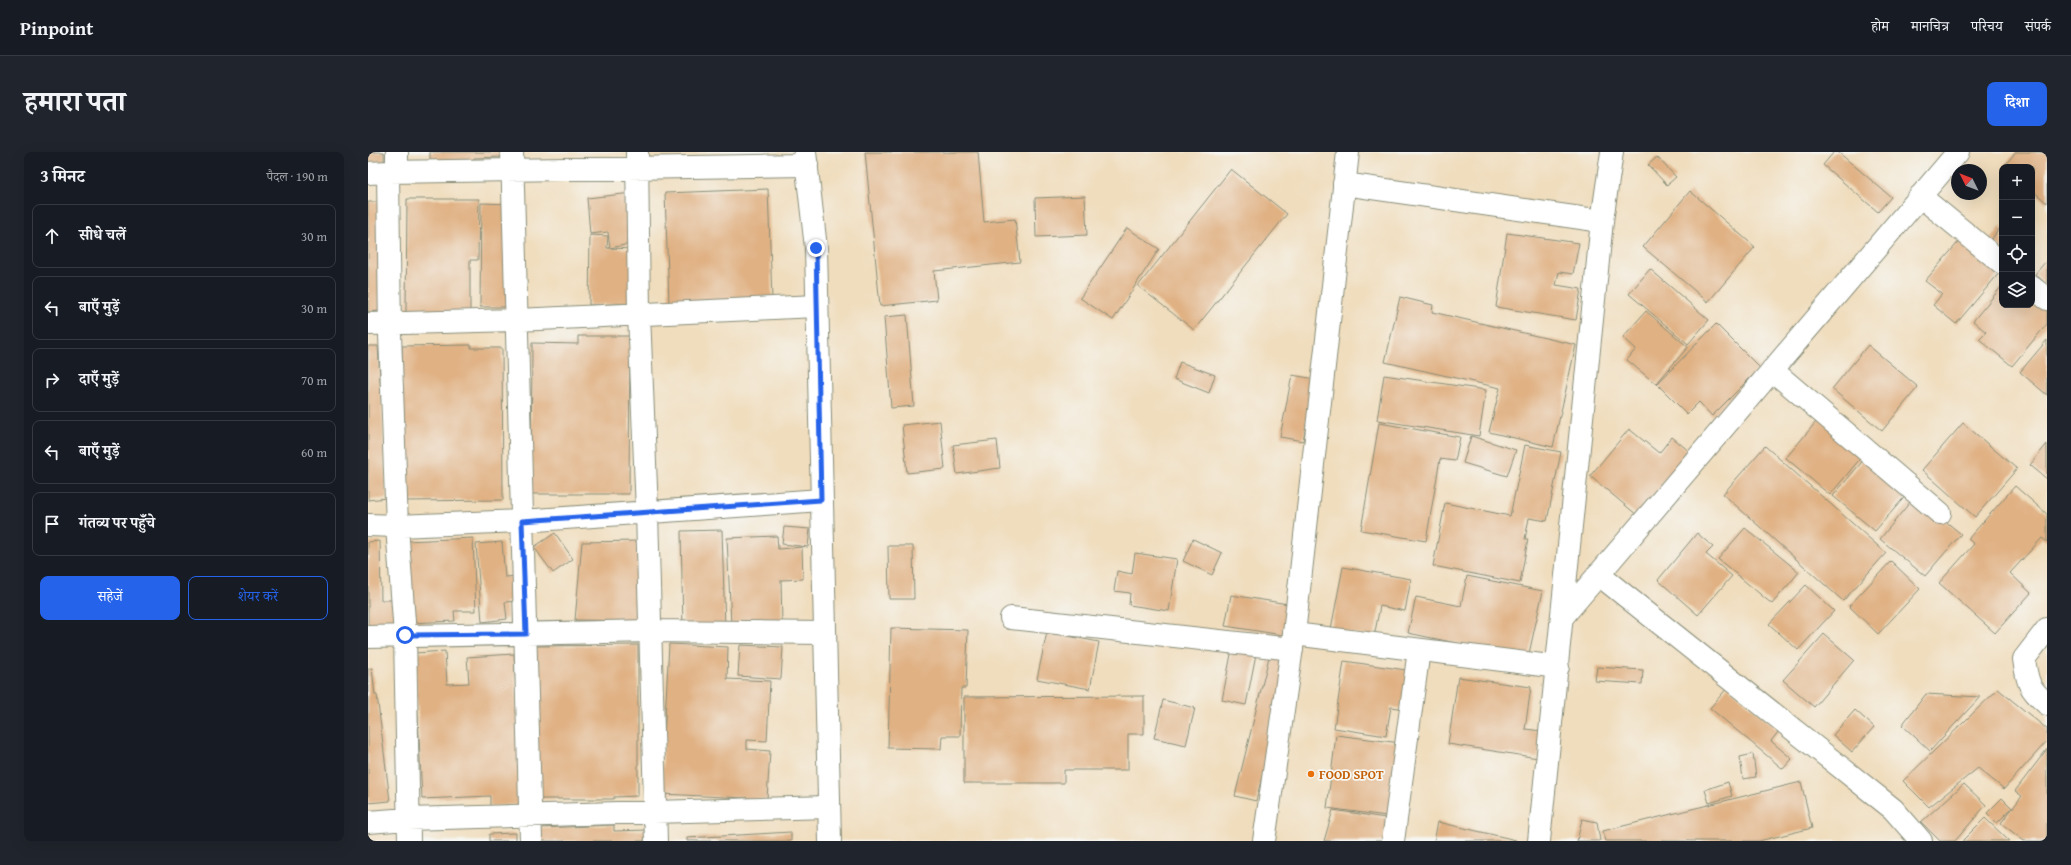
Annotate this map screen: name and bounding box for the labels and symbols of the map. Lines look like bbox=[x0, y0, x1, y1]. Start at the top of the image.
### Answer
north arrow bbox=[1951, 164, 1987, 200]
route end bbox=[807, 239, 825, 257]
route start bbox=[396, 626, 414, 644]
place label: FOOD SPOT bbox=[1319, 765, 1384, 784]
marker: FOOD SPOT bbox=[1306, 769, 1316, 779]

